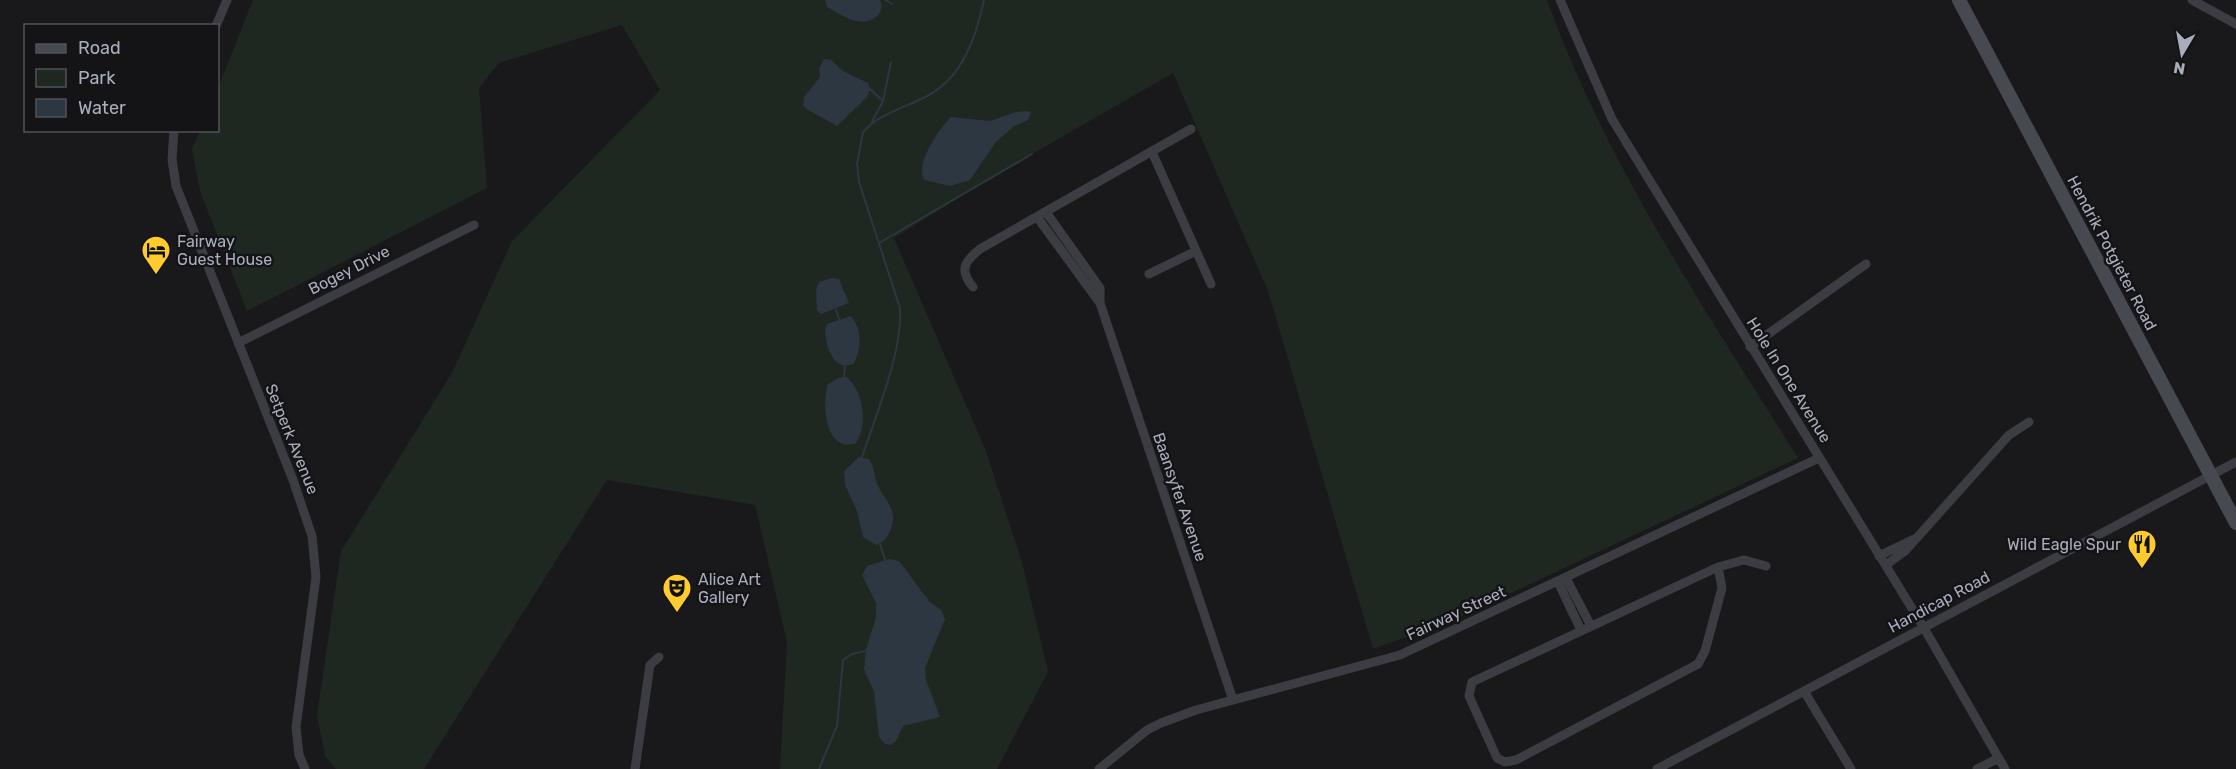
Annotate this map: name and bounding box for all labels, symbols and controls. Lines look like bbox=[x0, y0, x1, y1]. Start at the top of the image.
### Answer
legend bbox=[24, 24, 219, 132]
north arrow bbox=[2152, 24, 2212, 84]
text: Road bbox=[78, 37, 121, 59]
text: N bbox=[2172, 58, 2187, 79]
text: Park bbox=[78, 67, 116, 89]
text: Water bbox=[78, 97, 126, 119]
street label: Hendrik Potgieter Road bbox=[2063, 173, 2161, 333]
place label: Fairway Guest House bbox=[177, 232, 272, 269]
hotel icon: Fairway Guest House bbox=[140, 234, 172, 276]
street label: Bogey Drive bbox=[305, 241, 393, 299]
street label: Hole In One Avenue bbox=[1743, 314, 1835, 446]
street label: Setperk Avenue bbox=[261, 381, 323, 497]
street label: Baansyfer Avenue bbox=[1149, 430, 1211, 564]
restaurant icon: Wild Eagle Spur bbox=[2126, 528, 2158, 570]
place label: Wild Eagle Spur bbox=[2007, 535, 2121, 554]
street label: Handicap Road bbox=[1885, 567, 1993, 637]
place label: Alice Art Gallery bbox=[698, 570, 761, 607]
theatre icon: Alice Art Gallery bbox=[661, 572, 693, 614]
street label: Fairway Street bbox=[1403, 582, 1509, 644]

